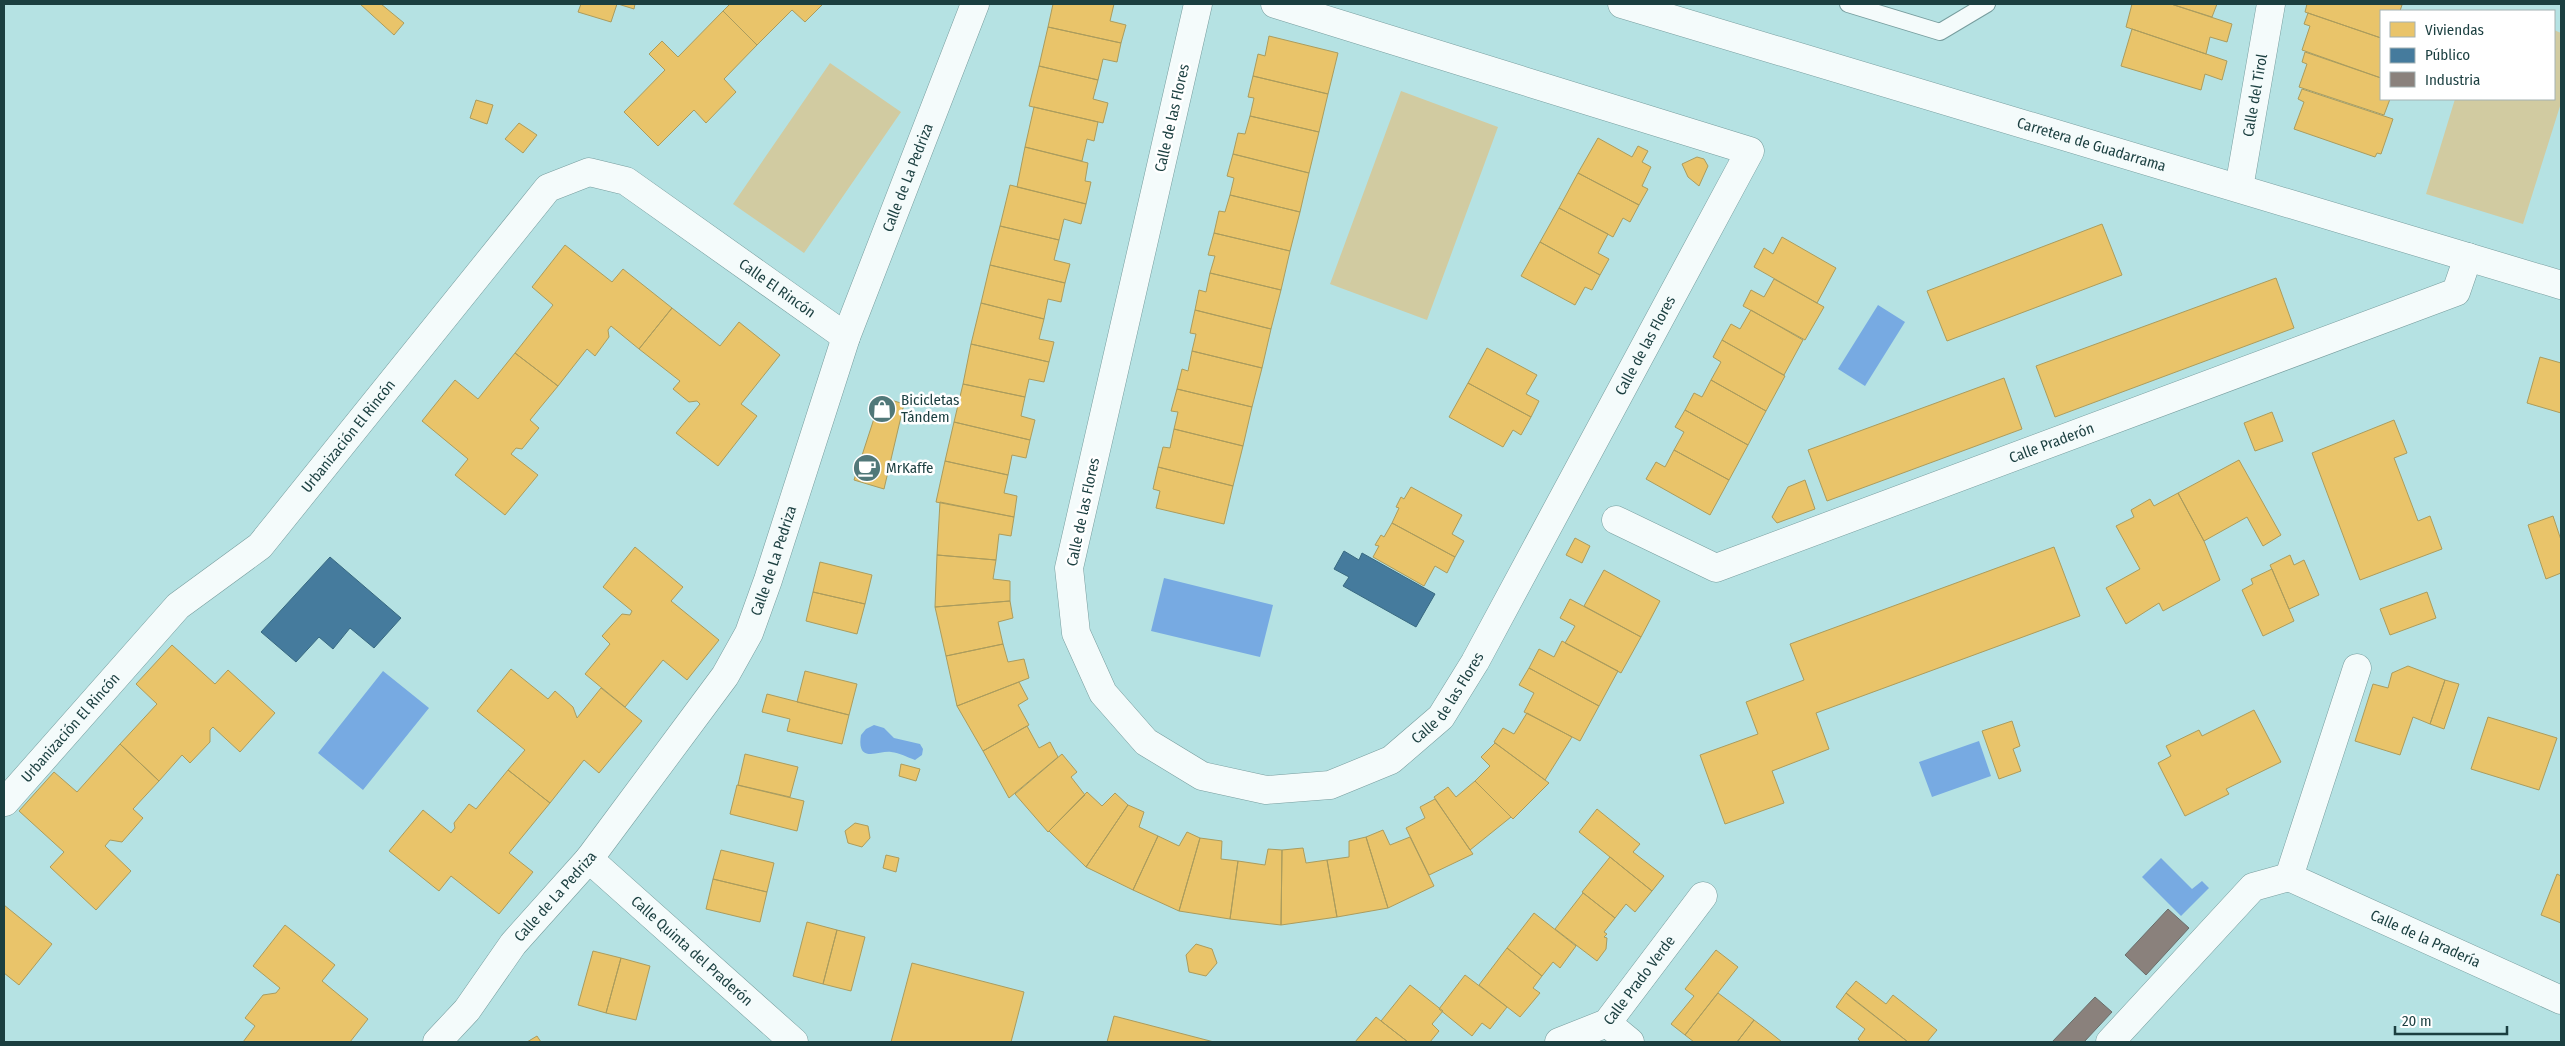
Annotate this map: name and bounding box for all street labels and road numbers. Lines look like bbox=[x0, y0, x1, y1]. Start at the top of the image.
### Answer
street label: Calle del Tirol bbox=[2239, 52, 2271, 138]
street label: Calle de las Flores bbox=[1151, 62, 1193, 174]
street label: Carretera de Guadarrama bbox=[2015, 114, 2168, 175]
street label: Calle de La Pedriza bbox=[879, 121, 937, 234]
street label: Calle El Rincón bbox=[735, 255, 819, 322]
street label: Calle de las Flores bbox=[1611, 293, 1679, 398]
street label: Urbanización El Rincón bbox=[298, 376, 399, 496]
street label: Calle Praderón bbox=[2007, 419, 2096, 467]
street label: Calle de las Flores bbox=[1063, 456, 1103, 568]
street label: Calle de La Pedriza bbox=[747, 503, 800, 618]
street label: Calle de las Flores bbox=[1408, 649, 1487, 747]
street label: Urbanización El Rincón bbox=[17, 669, 124, 786]
street label: Calle de La Pedriza bbox=[510, 848, 600, 945]
street label: Calle Quinta del Praderón bbox=[627, 892, 756, 1010]
street label: Calle de la Pradería bbox=[2368, 906, 2483, 971]
street label: Calle Prado Verde bbox=[1600, 932, 1679, 1029]

